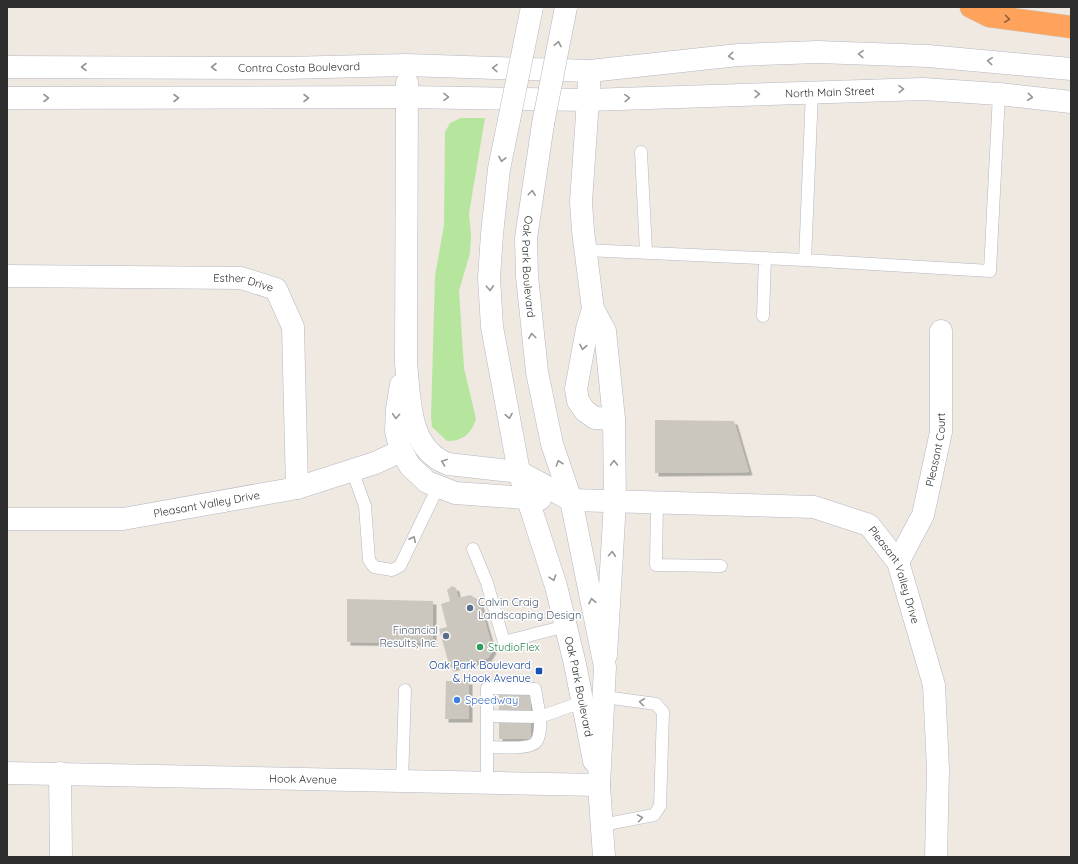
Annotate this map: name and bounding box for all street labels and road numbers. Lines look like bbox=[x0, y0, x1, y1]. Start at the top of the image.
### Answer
street label: Contra Costa Boulevard bbox=[238, 59, 360, 75]
street label: North Main Street bbox=[785, 84, 875, 101]
street label: Oak Park Boulevard bbox=[519, 215, 538, 318]
street label: Esther Drive bbox=[213, 271, 275, 295]
street label: Pleasant Court bbox=[922, 412, 948, 488]
street label: Pleasant Valley Drive bbox=[152, 488, 261, 520]
street label: Pleasant Valley Drive bbox=[865, 523, 923, 625]
street label: Oak Park Boulevard bbox=[562, 635, 596, 738]
street label: Hook Avenue bbox=[269, 771, 337, 787]

